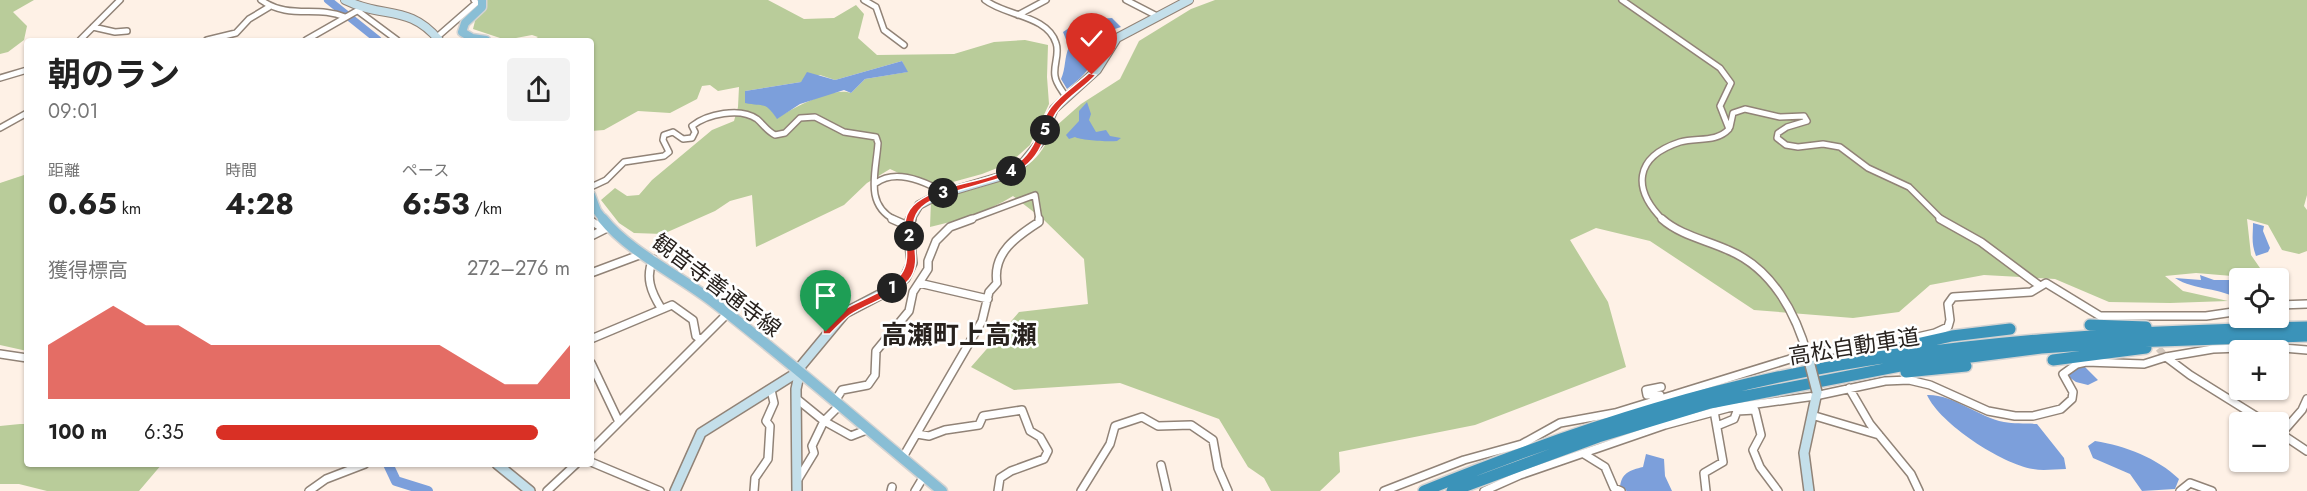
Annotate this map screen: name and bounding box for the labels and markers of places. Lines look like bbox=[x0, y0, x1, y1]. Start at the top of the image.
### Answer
pin bbox=[1066, 13, 1117, 75]
pin: 5 bbox=[1030, 115, 1060, 145]
pin: 4 bbox=[996, 156, 1026, 186]
pin: 3 bbox=[928, 178, 958, 208]
pin: 2 bbox=[894, 221, 924, 251]
pin bbox=[800, 270, 851, 332]
pin: 1 bbox=[877, 273, 907, 303]

